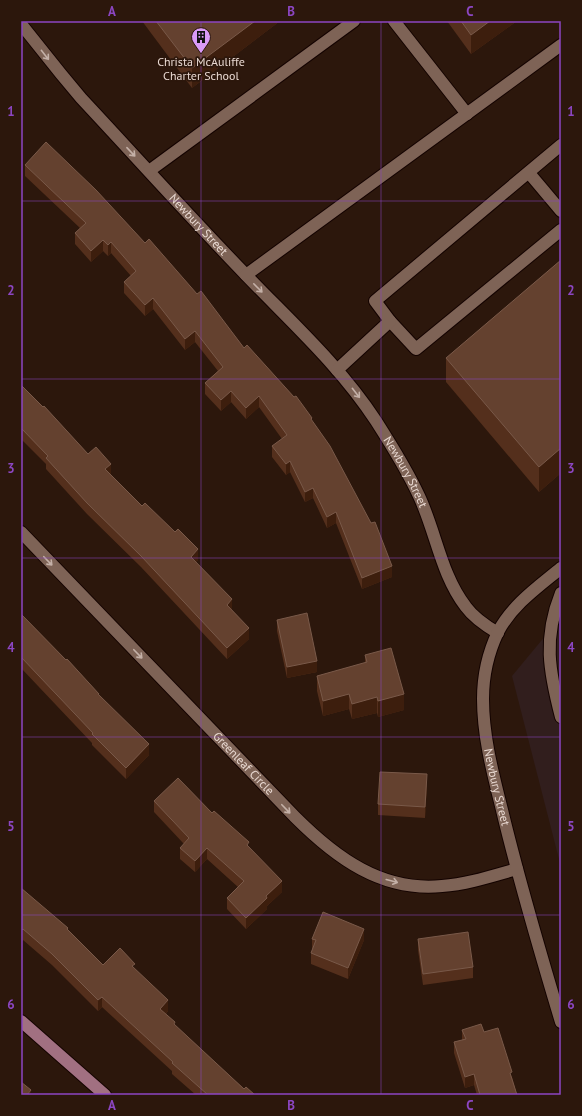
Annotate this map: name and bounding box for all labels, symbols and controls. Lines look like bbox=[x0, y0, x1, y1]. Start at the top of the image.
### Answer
text: A bbox=[108, 3, 116, 20]
text: B bbox=[287, 3, 295, 20]
text: C bbox=[466, 3, 474, 20]
building icon: Christa McAuliffe Charter School bbox=[190, 26, 212, 54]
one-way arrow bbox=[41, 49, 49, 60]
place label: Christa McAuliffe Charter School bbox=[157, 54, 245, 83]
text: 1 bbox=[7, 103, 15, 120]
text: 1 bbox=[567, 103, 575, 120]
one-way arrow bbox=[126, 147, 136, 157]
street label: Newbury Street bbox=[166, 190, 231, 258]
text: 2 bbox=[7, 282, 15, 299]
text: 2 bbox=[567, 282, 575, 299]
one-way arrow bbox=[253, 283, 263, 293]
one-way arrow bbox=[352, 388, 360, 399]
street label: Newbury Street bbox=[381, 433, 431, 510]
text: 3 bbox=[7, 460, 15, 477]
text: 3 bbox=[567, 460, 575, 477]
one-way arrow bbox=[43, 556, 53, 566]
text: 4 bbox=[7, 639, 15, 656]
text: 4 bbox=[567, 639, 575, 656]
one-way arrow bbox=[133, 649, 143, 659]
street label: Greenleaf Circle bbox=[210, 728, 278, 798]
street label: Newbury Street bbox=[481, 747, 514, 827]
one-way arrow bbox=[282, 803, 291, 814]
text: 5 bbox=[7, 818, 15, 835]
text: 5 bbox=[567, 818, 575, 835]
one-way arrow bbox=[385, 878, 398, 885]
text: 6 bbox=[7, 996, 15, 1013]
text: 6 bbox=[567, 996, 575, 1013]
text: A bbox=[108, 1097, 116, 1114]
text: B bbox=[287, 1097, 295, 1114]
text: C bbox=[466, 1097, 474, 1114]

